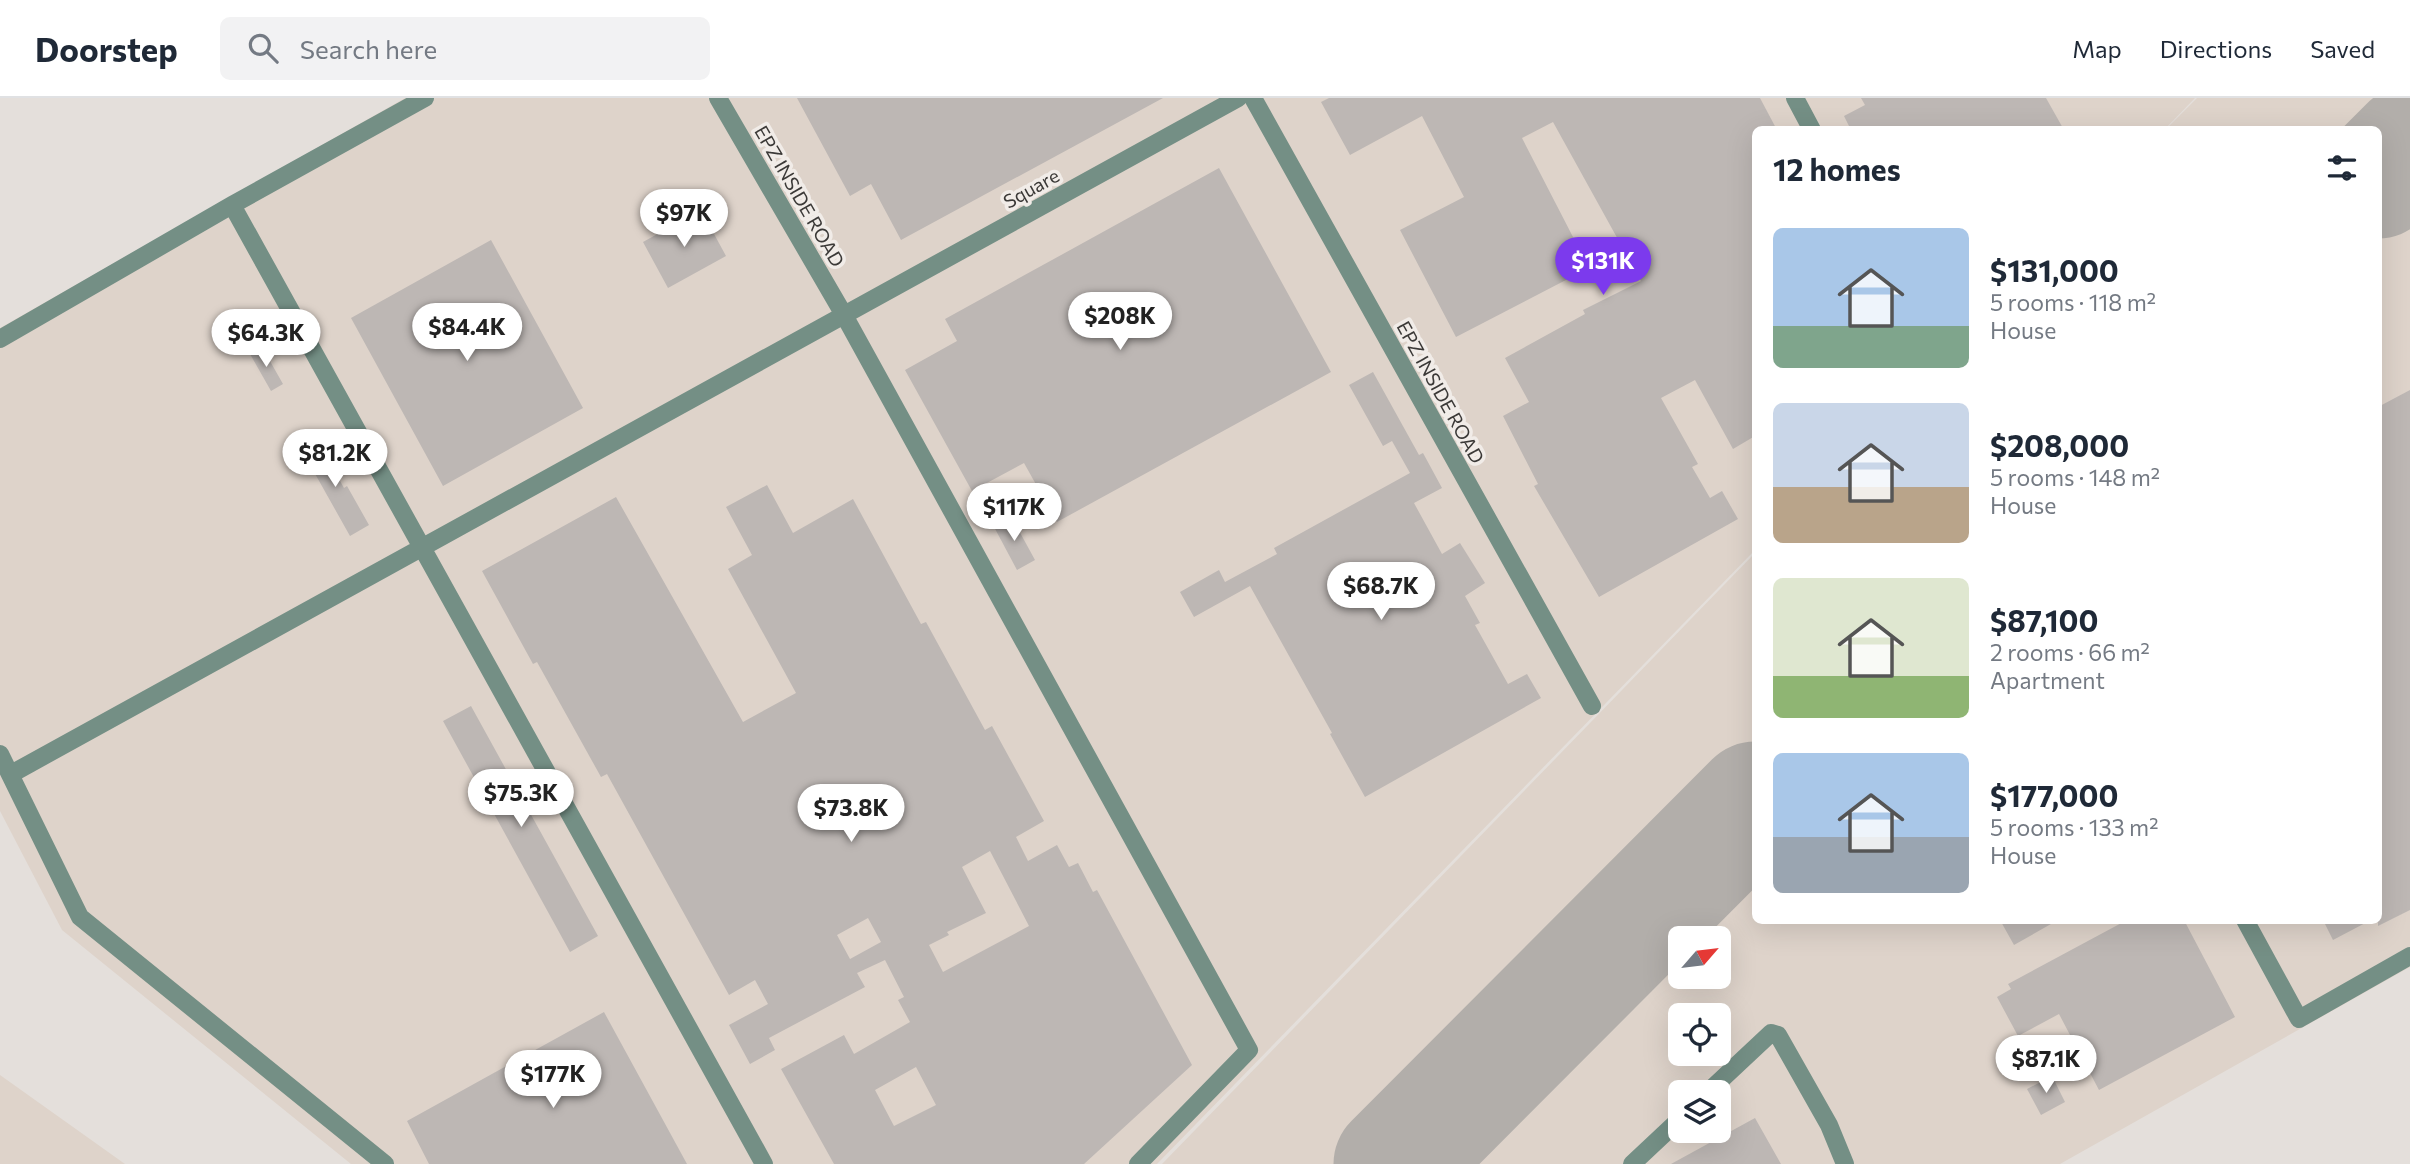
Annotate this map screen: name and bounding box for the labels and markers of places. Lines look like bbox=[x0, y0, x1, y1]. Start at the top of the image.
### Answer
pin: $97K bbox=[643, 190, 725, 249]
pin: $131K bbox=[1554, 238, 1652, 297]
pin: $208K bbox=[1071, 292, 1169, 352]
pin: $84.4K bbox=[410, 303, 524, 363]
pin: $64.3K bbox=[209, 310, 323, 369]
pin: $81.2K bbox=[278, 430, 392, 489]
pin: $117K bbox=[965, 484, 1063, 543]
pin: $68.7K bbox=[1324, 562, 1438, 622]
pin: $75.3K bbox=[464, 770, 578, 829]
pin: $73.8K bbox=[794, 784, 908, 844]
pin: $87.1K bbox=[1989, 1035, 2103, 1095]
pin: $177K bbox=[504, 1051, 602, 1110]

